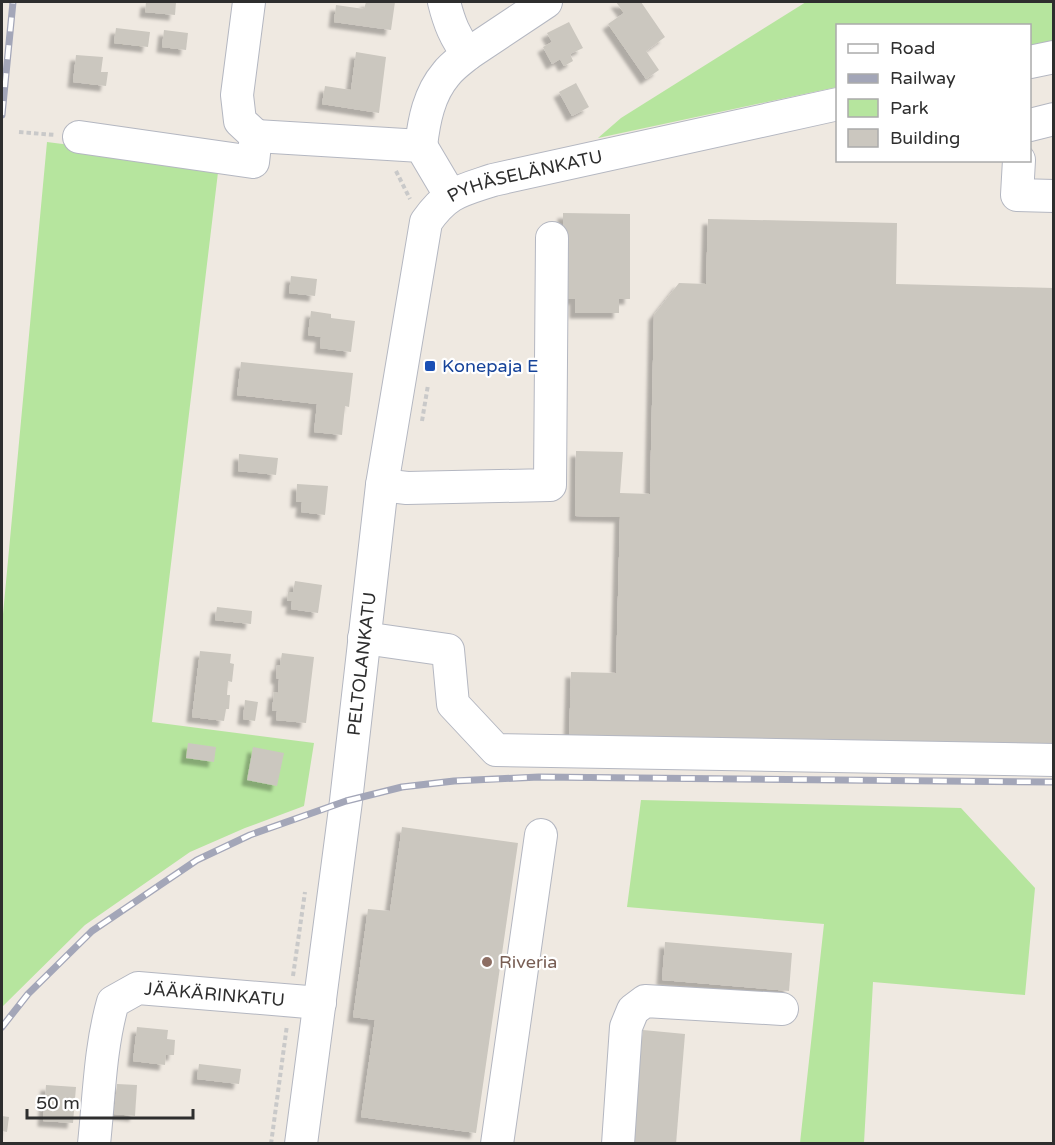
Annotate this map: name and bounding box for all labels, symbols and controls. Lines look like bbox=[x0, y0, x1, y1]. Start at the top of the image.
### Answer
legend bbox=[836, 24, 1031, 162]
text: Road bbox=[890, 37, 935, 59]
text: Railway bbox=[890, 67, 956, 89]
text: Park bbox=[890, 97, 929, 119]
text: Building bbox=[890, 127, 960, 149]
street label: PYHÄSELÄNKATU bbox=[443, 145, 605, 207]
place label: Konepaja E bbox=[442, 355, 538, 377]
marker: Konepaja E bbox=[423, 359, 437, 373]
street label: PELTOLANKATU bbox=[343, 591, 381, 737]
place label: Riveria bbox=[499, 951, 557, 973]
marker: Riveria bbox=[480, 955, 494, 969]
street label: JÄÄKÄRINKATU bbox=[143, 978, 286, 1011]
scale bar bbox=[27, 1082, 194, 1120]
text: 50 m bbox=[36, 1092, 80, 1114]

